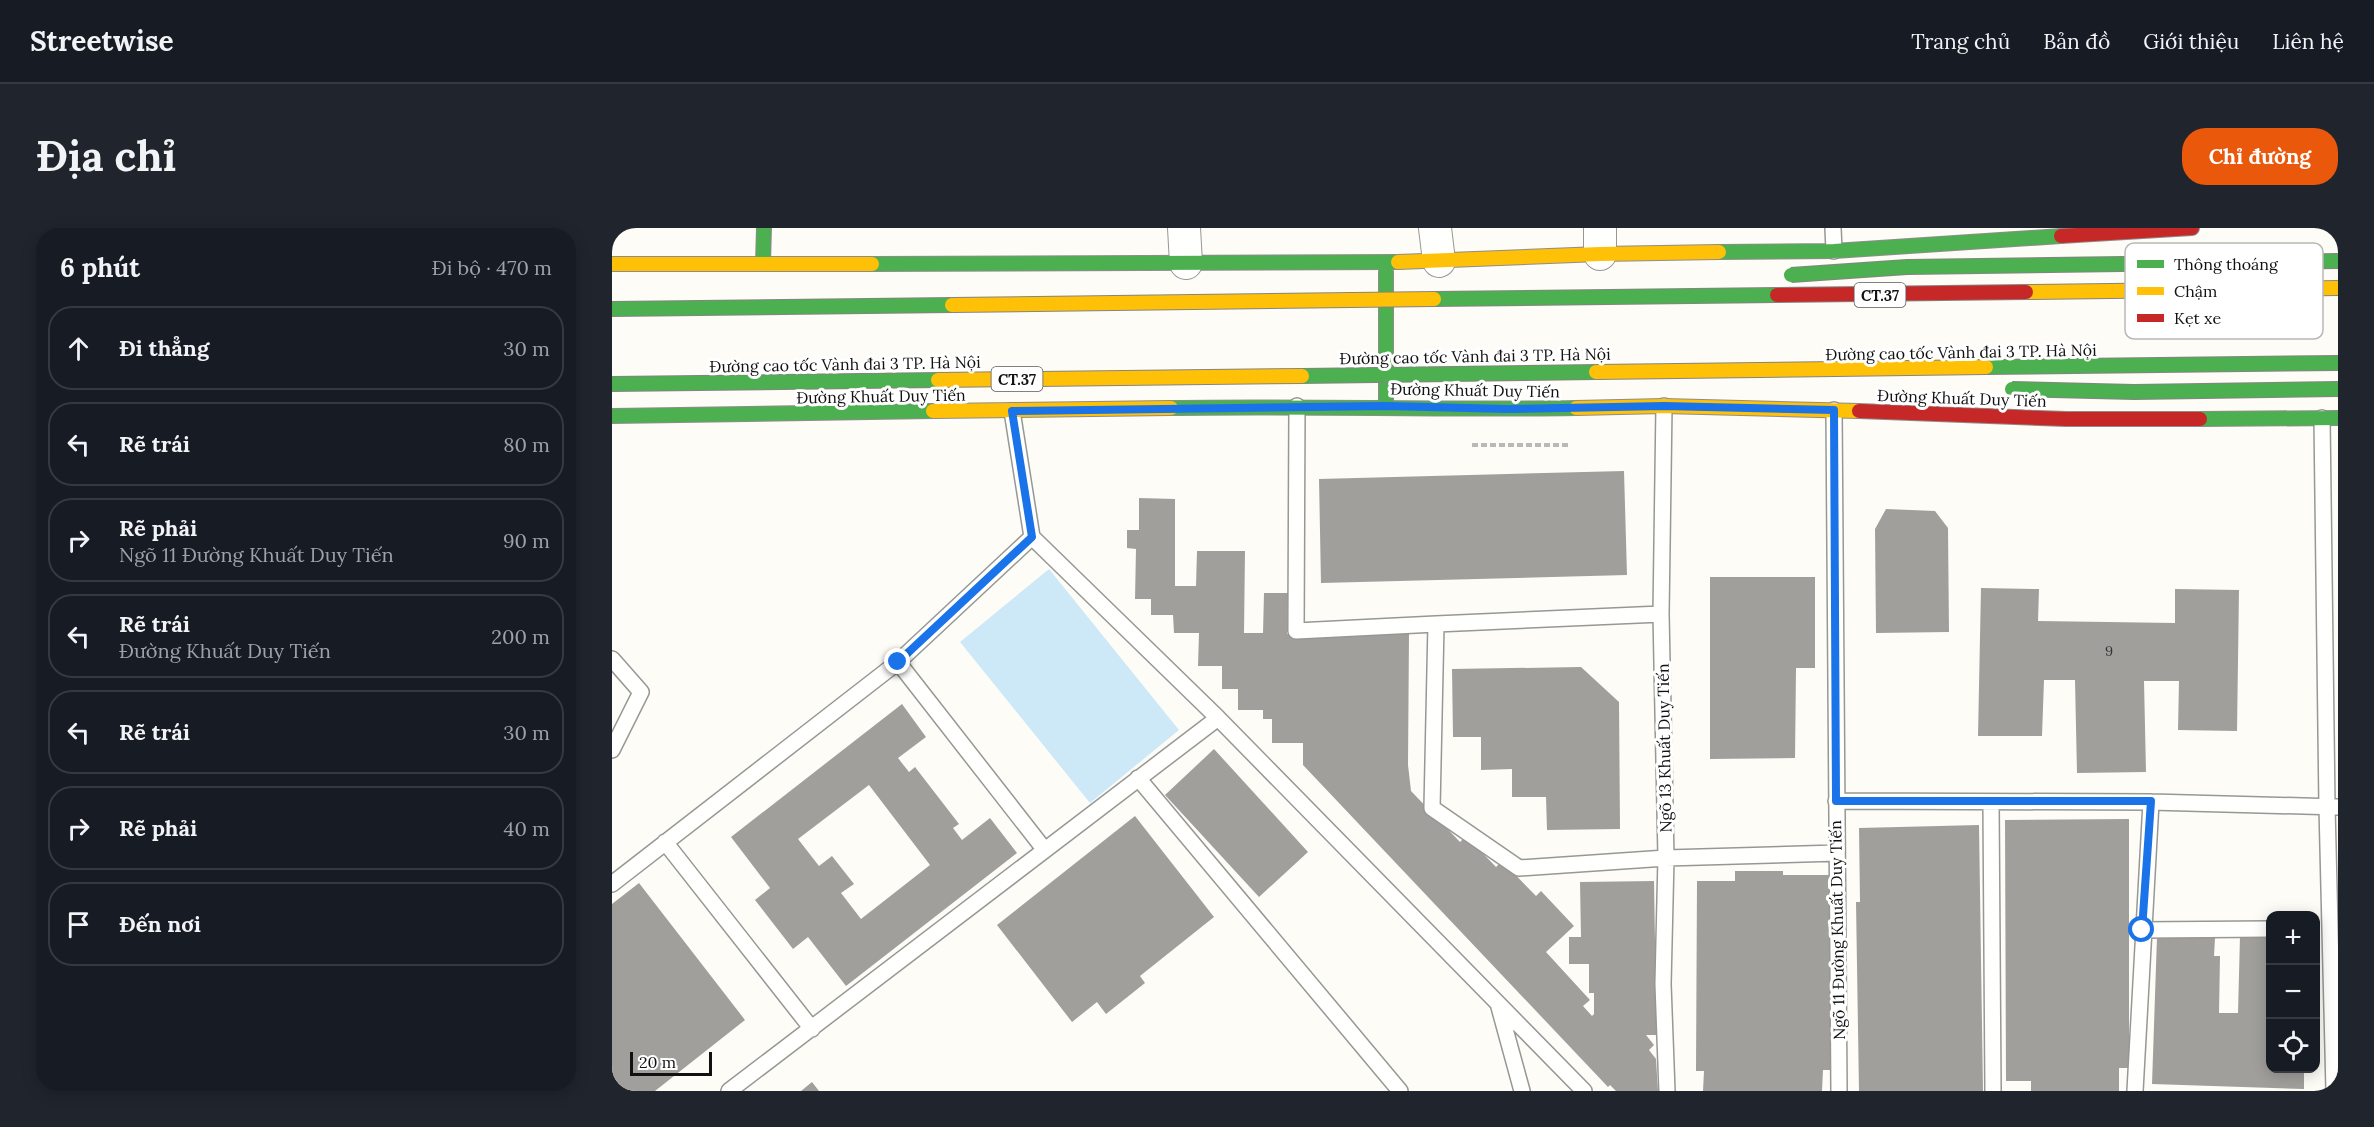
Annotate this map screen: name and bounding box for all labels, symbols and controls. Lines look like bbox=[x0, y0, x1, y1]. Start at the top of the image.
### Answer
text: Streetwise bbox=[30, 23, 174, 59]
text: Trang chủ bbox=[1911, 28, 2010, 55]
text: Bản đồ bbox=[2043, 28, 2110, 55]
text: Giới thiệu bbox=[2143, 28, 2239, 55]
text: Liên hệ bbox=[2272, 28, 2344, 55]
button: Chỉ đường bbox=[2182, 128, 2338, 185]
text: Địa chỉ bbox=[36, 129, 176, 183]
legend bbox=[2125, 243, 2323, 339]
text: 6 phút bbox=[60, 251, 140, 284]
text: Thông thoáng bbox=[2174, 254, 2279, 274]
text: Đi bộ · 470 m bbox=[432, 255, 552, 280]
text: Chậm bbox=[2174, 281, 2217, 301]
road number: CT.37 bbox=[1854, 283, 1906, 307]
text: Kẹt xe bbox=[2174, 308, 2221, 328]
icon: ahead bbox=[62, 332, 95, 365]
text: Đi thẳng bbox=[119, 334, 209, 362]
text: 30 m bbox=[503, 336, 550, 361]
street label: Đường cao tốc Vành đai 3 TP. Hà Nội bbox=[1825, 340, 2097, 364]
street label: Đường cao tốc Vành đai 3 TP. Hà Nội bbox=[1339, 344, 1611, 368]
street label: Đường cao tốc Vành đai 3 TP. Hà Nội bbox=[709, 352, 981, 376]
road number: CT.37 bbox=[992, 367, 1042, 391]
street label: Đường Khuất Duy Tiến bbox=[1390, 379, 1560, 401]
street label: Đường Khuất Duy Tiến bbox=[796, 385, 966, 407]
street label: Đường Khuất Duy Tiến bbox=[1877, 385, 2047, 411]
icon: left bbox=[62, 428, 95, 461]
text: Rẽ trái bbox=[119, 430, 190, 458]
text: 80 m bbox=[503, 432, 550, 457]
text: Rẽ phải bbox=[119, 514, 197, 542]
icon: right bbox=[62, 524, 95, 557]
text: 90 m bbox=[503, 528, 550, 553]
text: Ngõ 11 Đường Khuất Duy Tiến bbox=[119, 542, 394, 567]
text: Rẽ trái bbox=[119, 610, 190, 638]
icon: left bbox=[62, 620, 95, 653]
text: 200 m bbox=[491, 624, 550, 649]
text: Đường Khuất Duy Tiến bbox=[119, 638, 331, 663]
house number: 9 bbox=[2105, 642, 2113, 660]
route end bbox=[884, 648, 910, 674]
street label: Ngõ 13 Khuất Duy Tiến bbox=[1653, 663, 1675, 833]
icon: left bbox=[62, 716, 95, 749]
text: Rẽ trái bbox=[119, 718, 190, 746]
text: 30 m bbox=[503, 720, 550, 745]
icon: right bbox=[62, 812, 95, 845]
text: Rẽ phải bbox=[119, 814, 197, 842]
text: 40 m bbox=[504, 816, 550, 841]
street label: Ngõ 11 Đường Khuất Duy Tiến bbox=[1825, 820, 1849, 1040]
icon: arrive bbox=[62, 908, 95, 941]
text: Đến nơi bbox=[119, 910, 201, 938]
map controls bbox=[2266, 911, 2320, 1073]
button: + bbox=[2266, 911, 2320, 965]
route start bbox=[2128, 916, 2154, 942]
button: − bbox=[2266, 965, 2320, 1019]
button: locate bbox=[2266, 1019, 2320, 1073]
scale bar bbox=[630, 1049, 712, 1076]
text: 20 m bbox=[639, 1052, 676, 1072]

